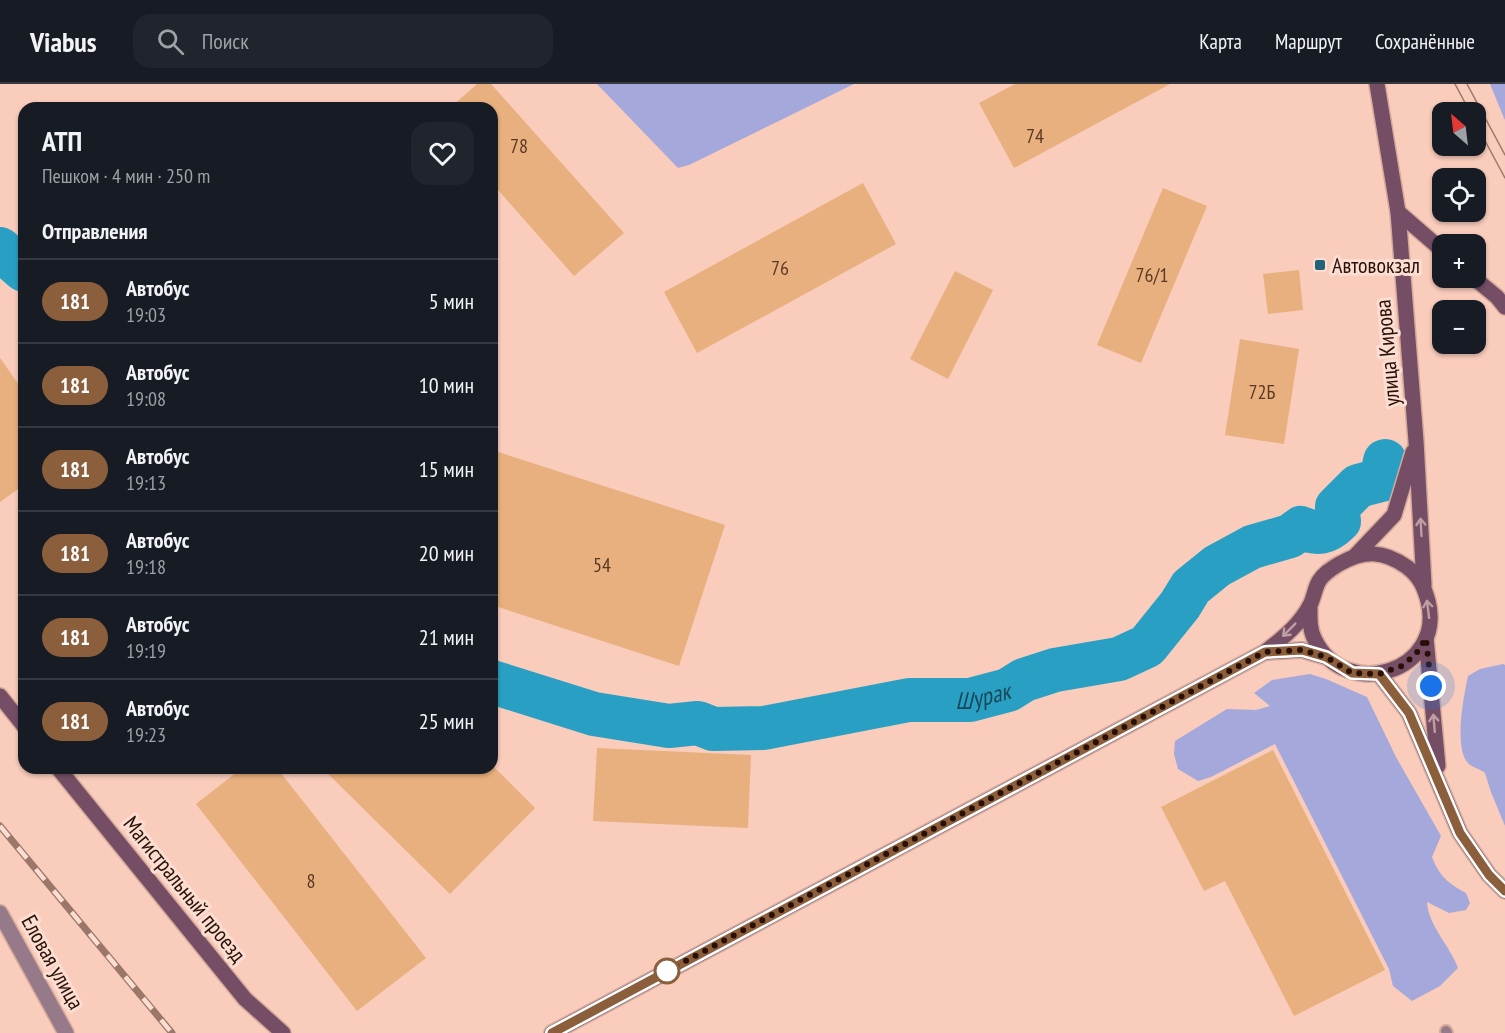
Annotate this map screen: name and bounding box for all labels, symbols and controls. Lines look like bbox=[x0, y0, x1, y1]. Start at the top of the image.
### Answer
search box bbox=[133, 14, 553, 68]
text: Viabus bbox=[30, 23, 97, 60]
icon: search bbox=[154, 25, 187, 58]
text: Поиск bbox=[202, 27, 249, 55]
text: Карта bbox=[1199, 28, 1242, 55]
text: Маршрут bbox=[1275, 28, 1342, 55]
text: Сохранённые bbox=[1375, 28, 1475, 55]
north arrow bbox=[1432, 102, 1486, 156]
map controls bbox=[1432, 102, 1486, 354]
text: АТП bbox=[42, 122, 82, 159]
button: heart bbox=[411, 122, 474, 185]
house number: 74 bbox=[1026, 123, 1044, 149]
house number: 78 bbox=[510, 133, 528, 159]
text: Пешком · 4 мин · 250 m bbox=[42, 163, 210, 189]
button: locate bbox=[1432, 168, 1486, 222]
text: Отправления bbox=[42, 217, 148, 245]
button: + bbox=[1432, 234, 1486, 288]
place label: Автовокзал bbox=[1332, 251, 1420, 279]
house number: 76 bbox=[771, 255, 789, 281]
marker: Автовокзал bbox=[1313, 258, 1327, 272]
house number: 76/1 bbox=[1136, 262, 1168, 288]
text: Автобус bbox=[126, 274, 189, 302]
text: 5 мин bbox=[429, 287, 474, 315]
text: 181 bbox=[60, 288, 90, 315]
street label: улица Кирова bbox=[1368, 298, 1406, 408]
button: − bbox=[1432, 300, 1486, 354]
text: 19:03 bbox=[126, 302, 166, 328]
text: Автобус bbox=[126, 358, 189, 386]
text: 10 мин bbox=[419, 371, 474, 399]
text: 181 bbox=[60, 372, 90, 399]
house number: 72Б bbox=[1249, 379, 1276, 405]
text: 19:08 bbox=[126, 386, 166, 412]
text: Автобус bbox=[126, 442, 189, 470]
text: 15 мин bbox=[419, 455, 474, 483]
text: 181 bbox=[60, 456, 90, 483]
text: 19:13 bbox=[126, 470, 166, 496]
one-way arrow bbox=[1415, 517, 1426, 537]
text: Автобус bbox=[126, 526, 189, 554]
text: 20 мин bbox=[419, 539, 474, 567]
text: 181 bbox=[60, 540, 90, 567]
house number: 54 bbox=[593, 552, 611, 578]
text: 19:18 bbox=[126, 554, 166, 580]
one-way arrow bbox=[1423, 600, 1434, 619]
text: Автобус bbox=[126, 610, 189, 638]
text: 21 мин bbox=[419, 623, 474, 651]
one-way arrow bbox=[1282, 623, 1297, 638]
text: 181 bbox=[60, 624, 90, 651]
text: 19:19 bbox=[126, 638, 166, 664]
your location bbox=[1416, 671, 1446, 701]
water label: Шурак bbox=[956, 674, 1016, 716]
text: Автобус bbox=[126, 694, 189, 722]
text: 25 мин bbox=[419, 707, 474, 735]
text: 181 bbox=[60, 708, 90, 735]
one-way arrow bbox=[1428, 713, 1439, 733]
text: 19:23 bbox=[126, 722, 166, 748]
street label: Магистральный проезд bbox=[117, 810, 253, 968]
house number: 8 bbox=[307, 868, 316, 894]
street label: Еловая улица bbox=[16, 910, 90, 1014]
unlabelled marker bbox=[654, 958, 680, 984]

